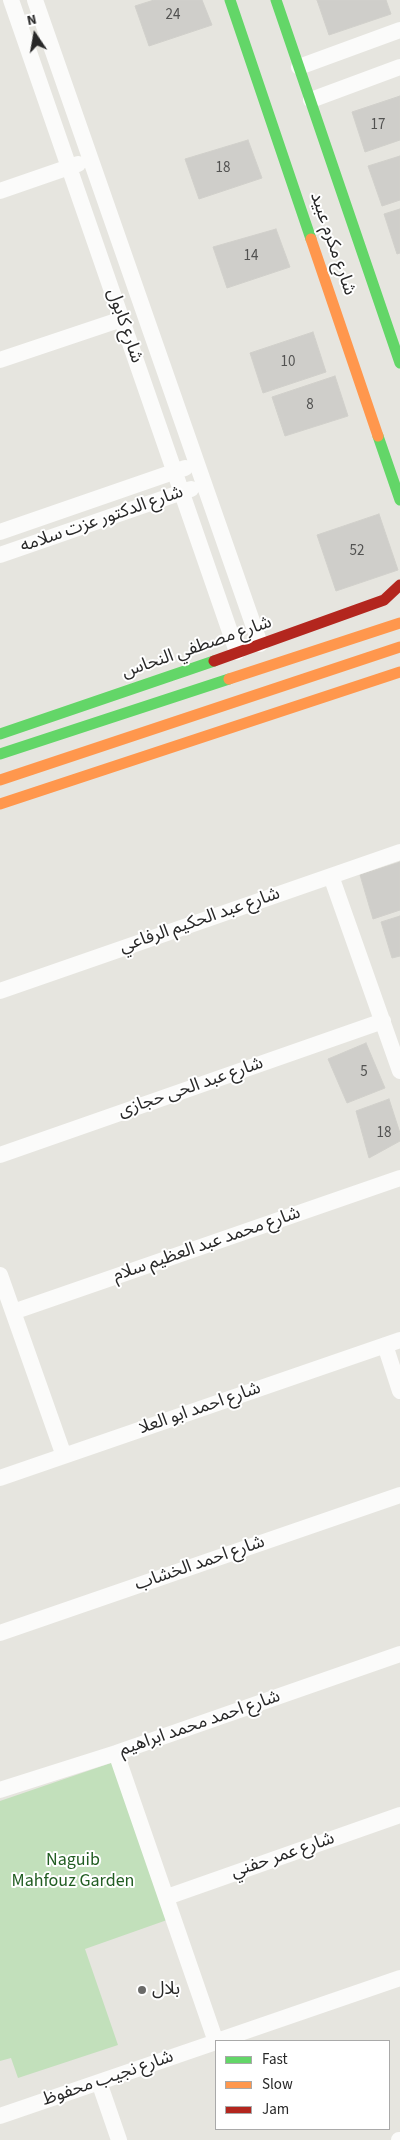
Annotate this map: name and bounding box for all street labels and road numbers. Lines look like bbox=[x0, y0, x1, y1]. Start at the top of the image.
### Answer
street label: شارع مكرم عبيد bbox=[304, 190, 360, 298]
street label: شارع كابول bbox=[101, 286, 147, 366]
street label: شارع الدكتور عزت سلامه bbox=[18, 482, 186, 558]
street label: شارع مصطفي النحاس bbox=[119, 612, 275, 684]
street label: شارع عبد الحكيم الرفاعي bbox=[117, 883, 283, 959]
street label: شارع عبد الحى حجازى bbox=[116, 1053, 266, 1123]
street label: شارع محمد عبد العظيم سلام bbox=[110, 1203, 304, 1287]
street label: شارع احمد ابو العلا bbox=[136, 1378, 264, 1440]
street label: شارع احمد الخشاب bbox=[132, 1532, 268, 1596]
street label: شارع احمد محمد ابراهيم bbox=[117, 1686, 283, 1762]
street label: شارع عمر حفني bbox=[229, 1828, 337, 1884]
street label: شارع نجيب محفوظ bbox=[39, 2046, 177, 2112]

